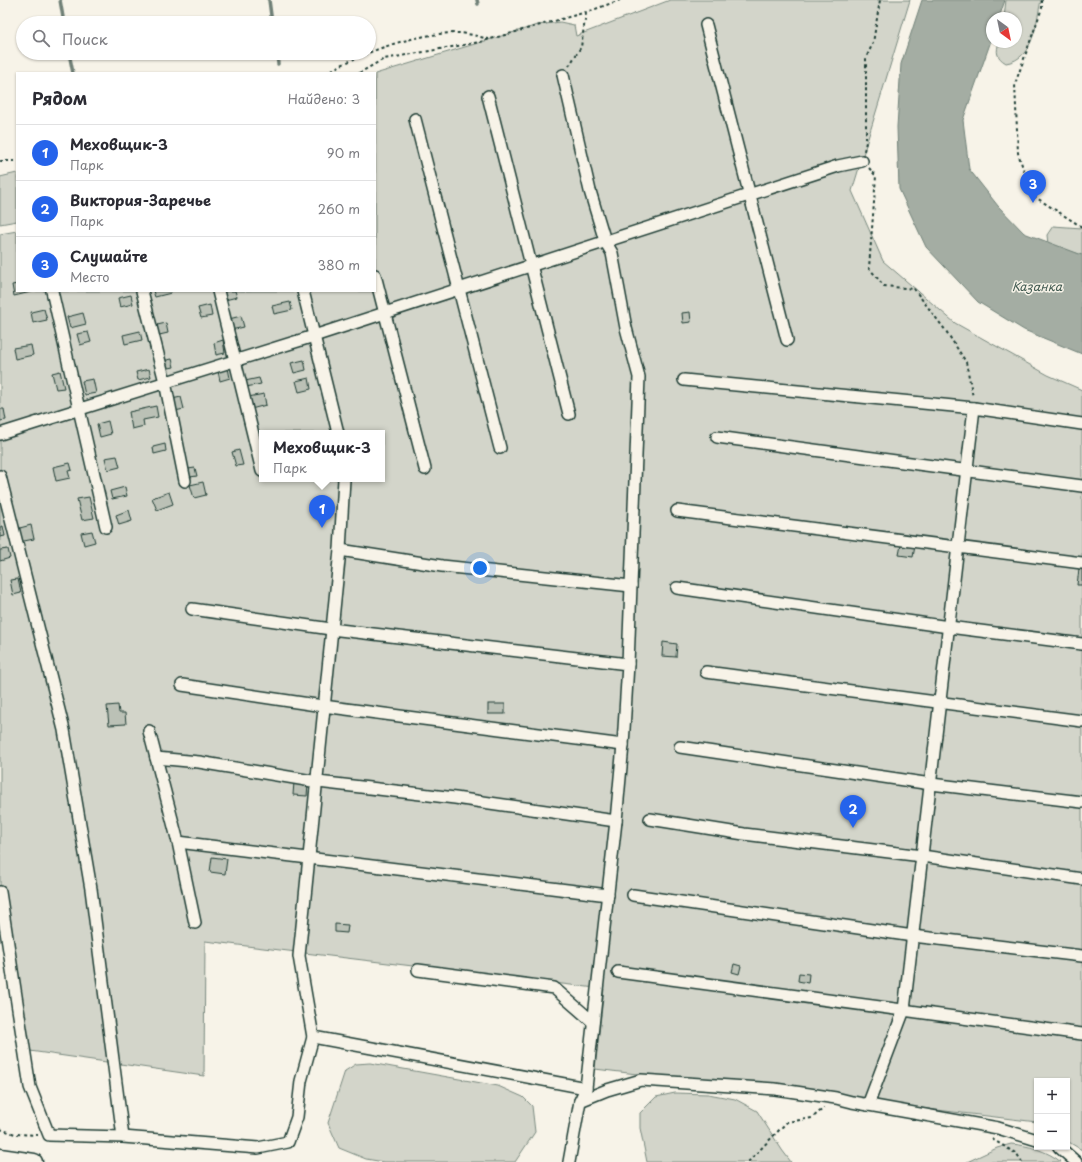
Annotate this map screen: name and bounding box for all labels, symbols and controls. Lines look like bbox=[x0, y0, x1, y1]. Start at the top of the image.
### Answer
north arrow bbox=[986, 12, 1022, 48]
search box bbox=[16, 16, 376, 60]
icon: search bbox=[30, 27, 52, 49]
text: Поиск bbox=[62, 27, 108, 50]
text: Рядом bbox=[32, 85, 87, 111]
text: Найдено: 3 bbox=[288, 89, 360, 108]
text: Меховщик-3 bbox=[70, 132, 168, 155]
text: 1 bbox=[42, 143, 48, 162]
text: 90 m bbox=[327, 143, 360, 162]
text: Парк bbox=[70, 155, 104, 174]
pin: 3 bbox=[1020, 170, 1046, 203]
text: Виктория-Заречье bbox=[70, 188, 211, 211]
text: 2 bbox=[40, 199, 50, 218]
text: 260 m bbox=[318, 199, 360, 218]
text: Парк bbox=[70, 211, 104, 230]
text: Слушайте bbox=[70, 244, 148, 267]
text: 3 bbox=[41, 255, 49, 274]
text: 380 m bbox=[317, 255, 360, 274]
text: Место bbox=[70, 267, 110, 286]
water label: Казанка bbox=[1012, 277, 1063, 295]
popup bbox=[259, 430, 385, 482]
text: Меховщик-3 bbox=[273, 435, 371, 458]
text: Парк bbox=[273, 458, 307, 477]
pin: 1 bbox=[309, 495, 335, 528]
your location bbox=[470, 558, 490, 578]
pin: 2 bbox=[840, 795, 866, 828]
map controls bbox=[1034, 1078, 1070, 1150]
button: + bbox=[1034, 1078, 1070, 1114]
button: − bbox=[1034, 1114, 1070, 1150]

